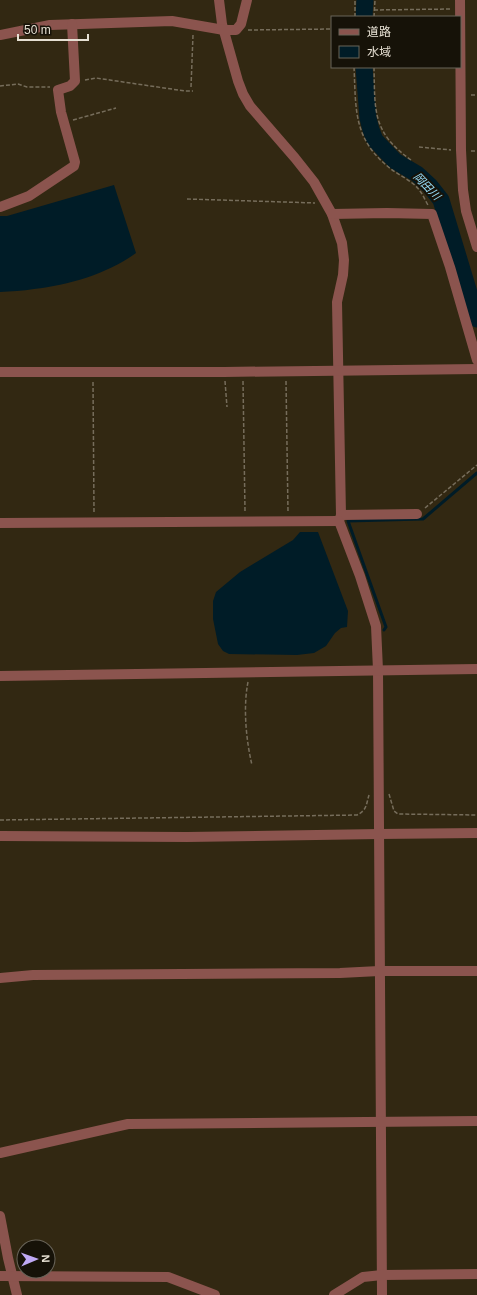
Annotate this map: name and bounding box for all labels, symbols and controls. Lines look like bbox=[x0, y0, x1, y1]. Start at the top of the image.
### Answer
scale bar bbox=[18, 16, 88, 42]
legend bbox=[331, 16, 461, 68]
text: 50 m bbox=[24, 23, 51, 37]
text: 道路 bbox=[367, 25, 391, 39]
text: 水域 bbox=[367, 45, 391, 59]
water label: 岡田川 bbox=[411, 170, 443, 203]
north arrow bbox=[16, 1239, 56, 1279]
text: N bbox=[40, 1254, 52, 1263]

